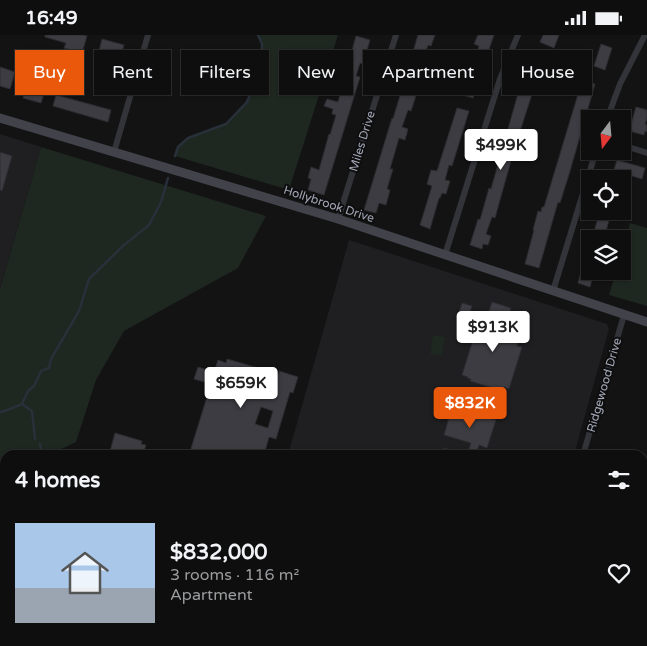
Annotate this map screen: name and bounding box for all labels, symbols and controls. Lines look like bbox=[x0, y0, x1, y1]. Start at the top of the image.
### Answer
text: 16:49 bbox=[25, 7, 78, 29]
chip: Buy bbox=[15, 50, 84, 95]
chip: Rent bbox=[94, 50, 171, 95]
chip: Filters bbox=[181, 50, 269, 95]
chip: New bbox=[279, 50, 353, 95]
chip: Apartment bbox=[363, 50, 492, 95]
chip: House bbox=[502, 50, 592, 95]
street label: Miles Drive bbox=[346, 109, 378, 173]
north arrow bbox=[581, 110, 631, 160]
map controls bbox=[581, 110, 631, 280]
pin: $499K bbox=[466, 129, 536, 171]
text: $499K bbox=[476, 135, 526, 155]
button: locate bbox=[581, 170, 631, 220]
street label: Hollybrook Drive bbox=[282, 183, 376, 225]
button: layers bbox=[581, 230, 631, 280]
pin: $913K bbox=[458, 311, 528, 353]
text: $913K bbox=[468, 317, 518, 337]
street label: Ridgewood Drive bbox=[584, 336, 624, 434]
pin: $659K bbox=[206, 367, 276, 409]
text: $659K bbox=[216, 373, 266, 393]
pin: $832K bbox=[435, 387, 505, 429]
text: $832K bbox=[445, 393, 495, 413]
icon: filters bbox=[605, 466, 633, 494]
text: 4 homes bbox=[15, 468, 100, 493]
text: $832,000 bbox=[170, 540, 268, 565]
icon: home bbox=[55, 543, 115, 603]
icon: heart bbox=[605, 559, 633, 587]
text: 3 rooms · 116 m² bbox=[170, 565, 299, 585]
text: Apartment bbox=[170, 585, 253, 605]

